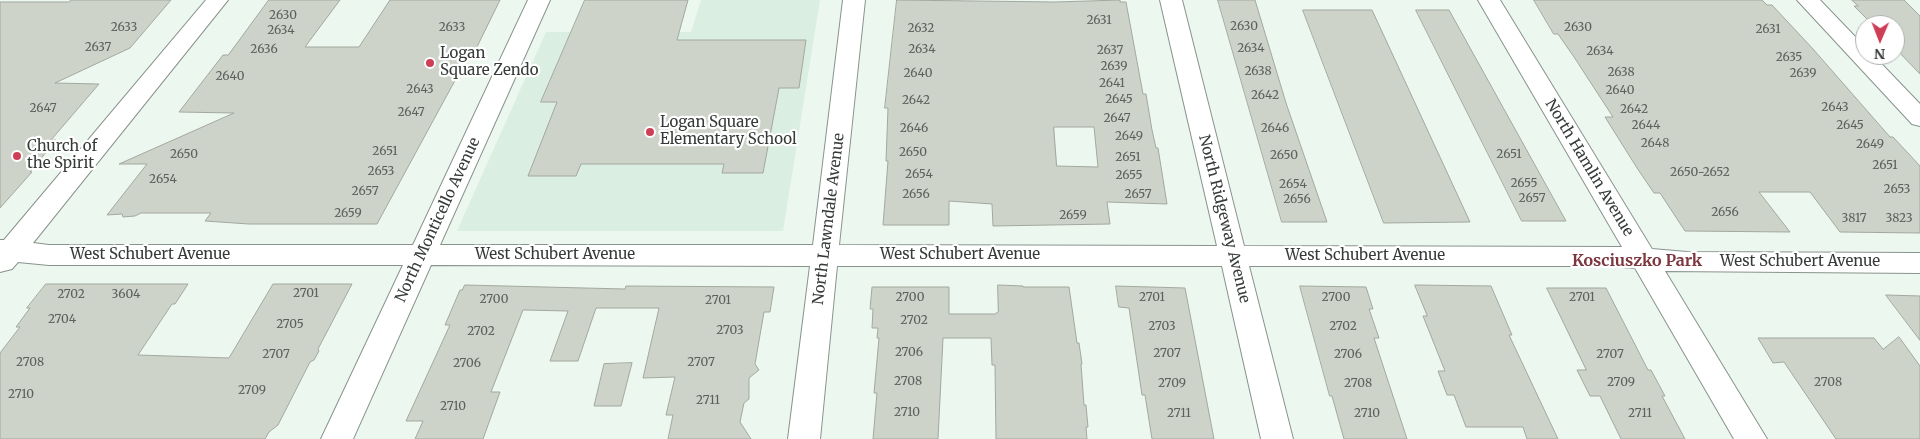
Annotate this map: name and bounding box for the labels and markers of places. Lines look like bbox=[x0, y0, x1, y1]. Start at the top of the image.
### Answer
place label: Logan Square Zendo bbox=[440, 45, 538, 80]
marker: Logan Square Zendo bbox=[424, 57, 436, 69]
place label: Logan Square Elementary School bbox=[660, 114, 797, 149]
marker: Logan Square Elementary School bbox=[644, 126, 656, 138]
place label: Church of the Spirit bbox=[27, 138, 97, 173]
marker: Church of the Spirit bbox=[11, 150, 23, 162]

